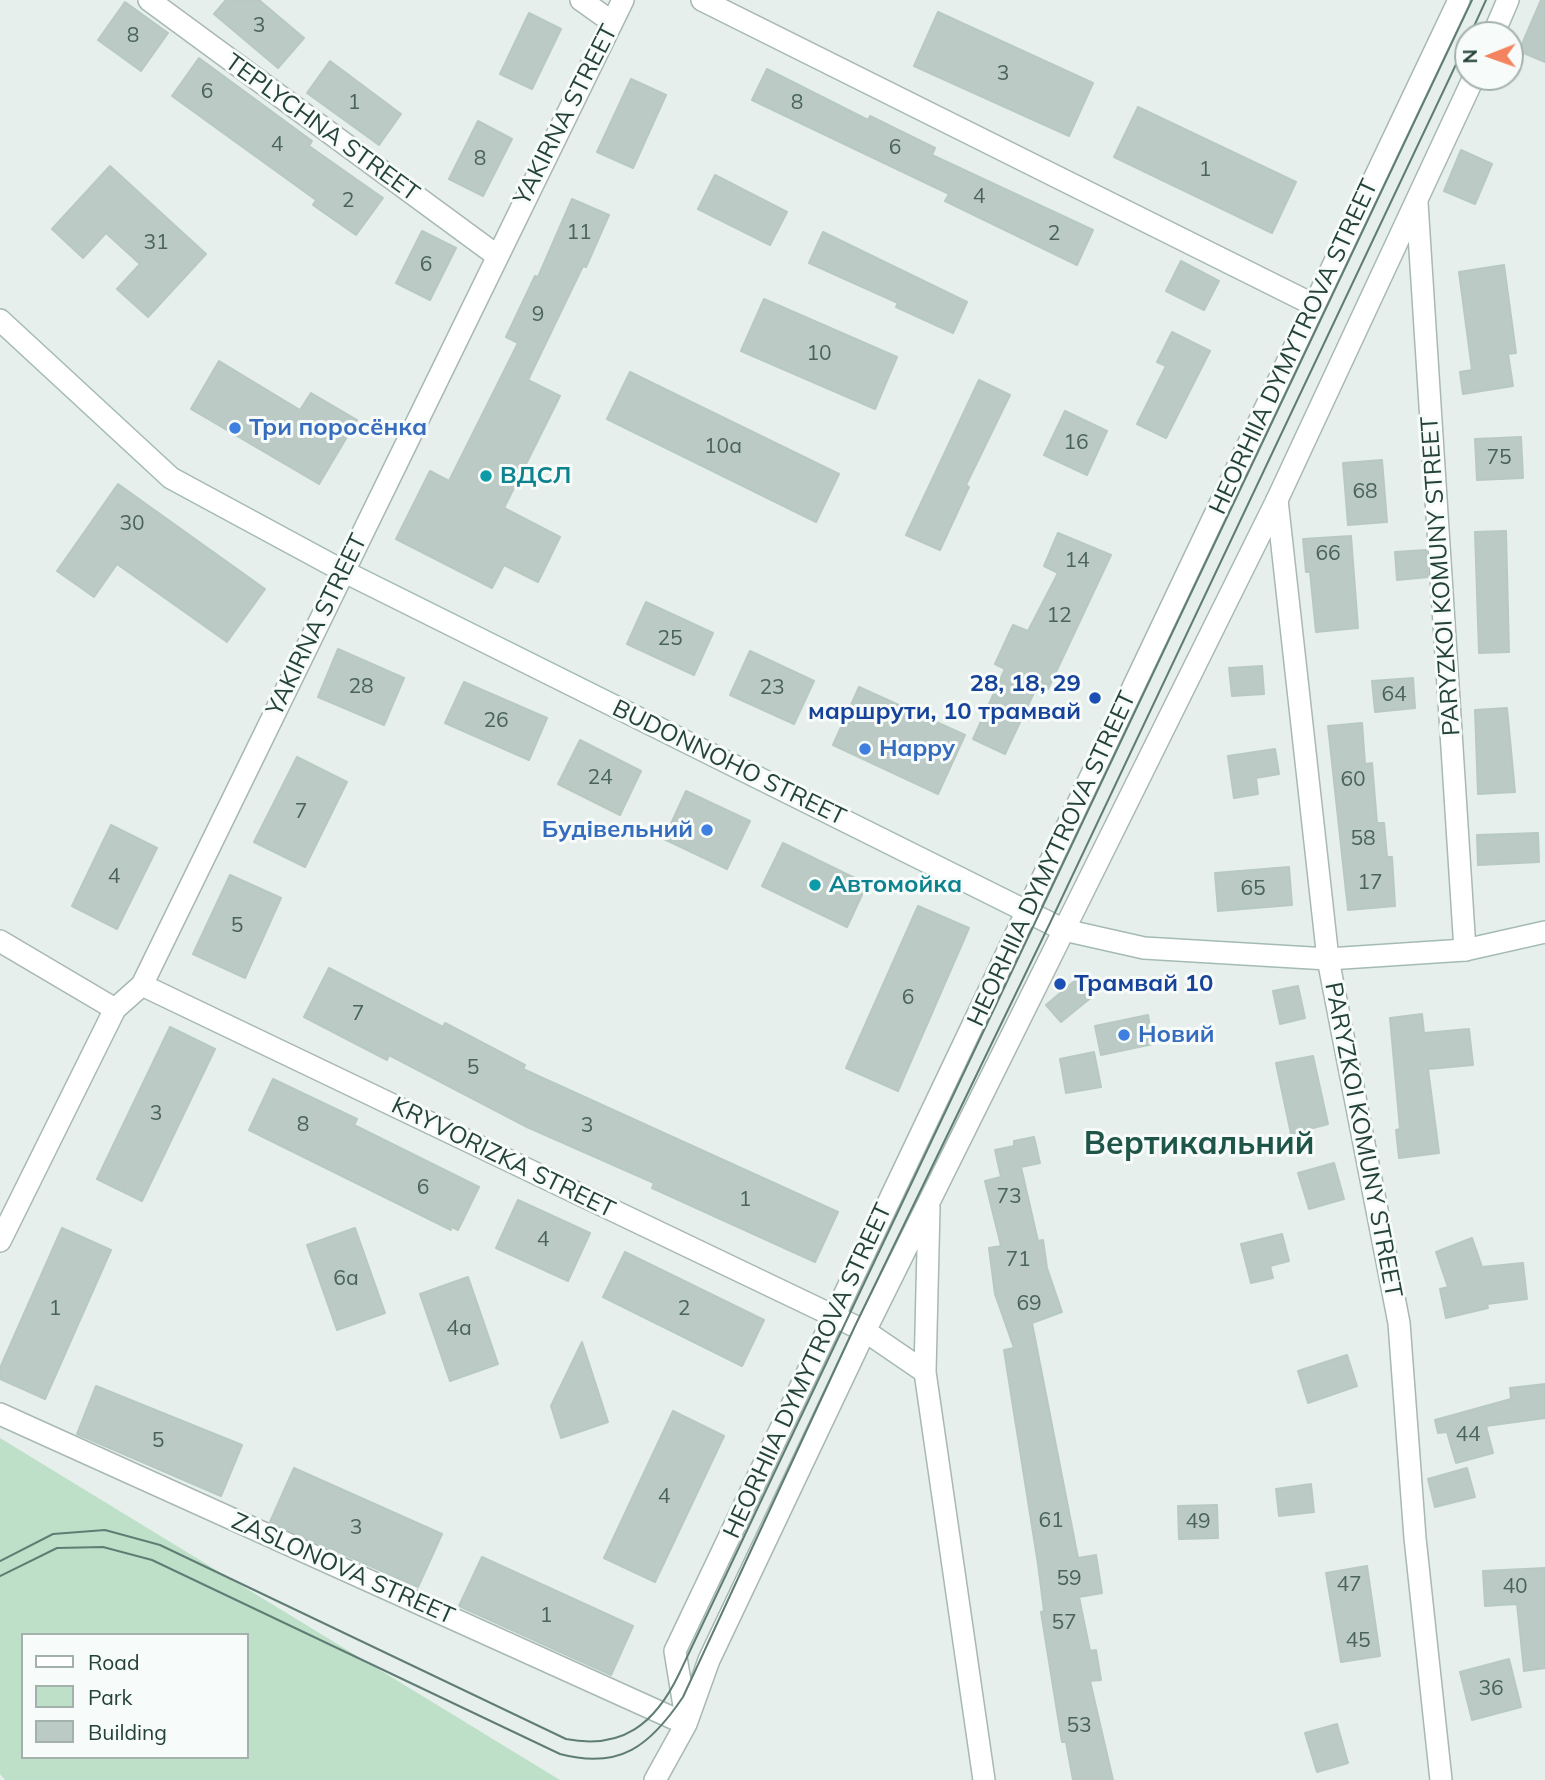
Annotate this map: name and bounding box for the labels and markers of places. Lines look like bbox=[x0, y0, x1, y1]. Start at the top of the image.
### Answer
place label: Три поросёнка bbox=[249, 414, 427, 442]
marker: Три поросёнка bbox=[227, 420, 243, 436]
place label: ВДСЛ bbox=[500, 462, 571, 490]
marker: ВДСЛ bbox=[478, 468, 494, 484]
place label: 28, 18, 29 маршрути, 10 трамвай bbox=[808, 670, 1081, 726]
marker: 28, 18, 29 маршрути, 10 трамвай bbox=[1087, 690, 1103, 706]
place label: Happy bbox=[879, 735, 955, 763]
marker: Happy bbox=[857, 741, 873, 757]
place label: Будівельний bbox=[542, 816, 693, 844]
marker: Будівельний bbox=[699, 822, 715, 838]
place label: Автомойка bbox=[829, 871, 962, 899]
marker: Автомойка bbox=[807, 877, 823, 893]
place label: Трамвай 10 bbox=[1074, 970, 1213, 998]
marker: Трамвай 10 bbox=[1052, 976, 1068, 992]
place label: Новий bbox=[1138, 1021, 1215, 1049]
marker: Новий bbox=[1116, 1027, 1132, 1043]

